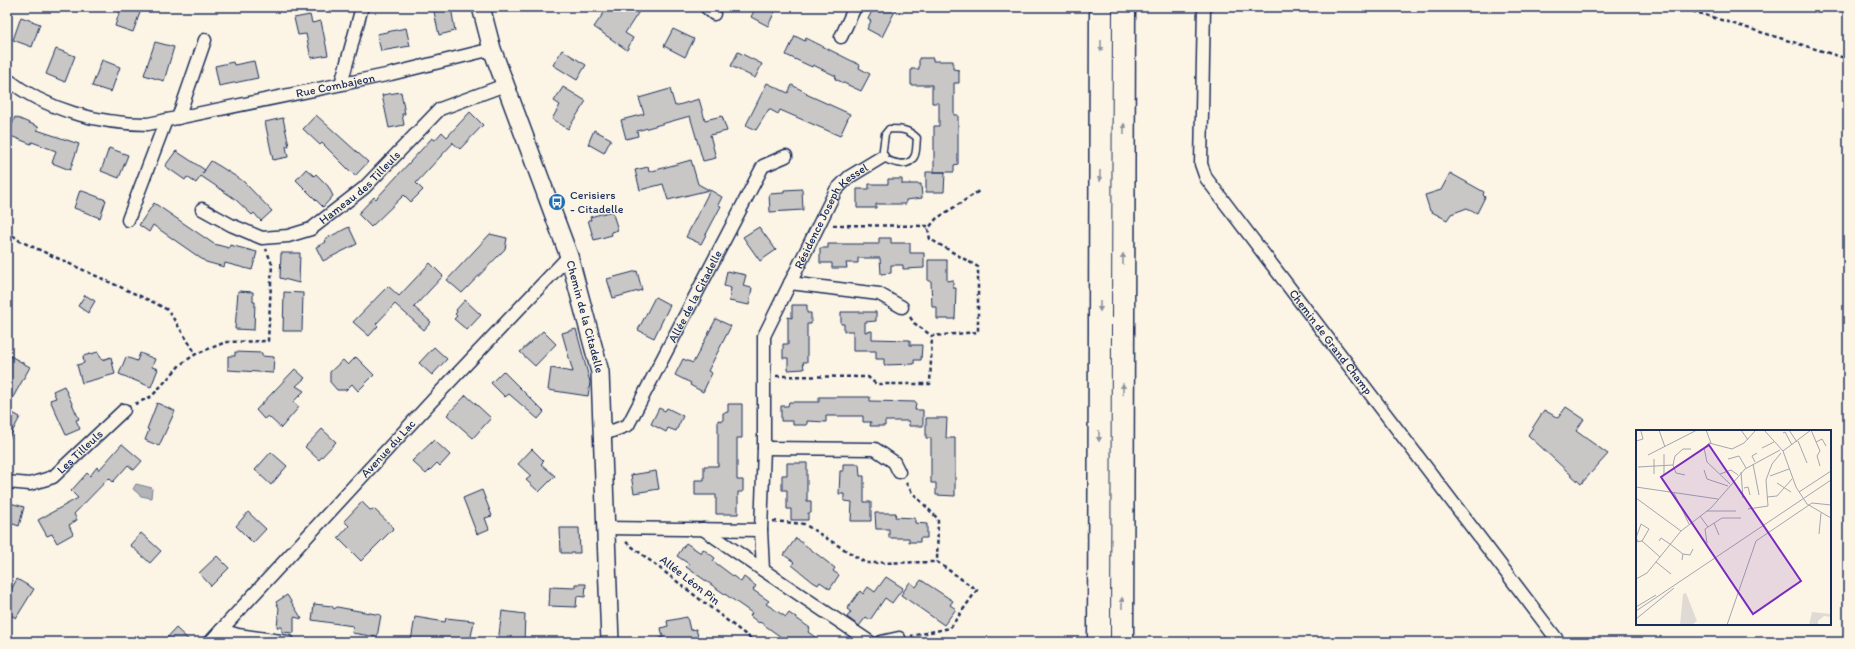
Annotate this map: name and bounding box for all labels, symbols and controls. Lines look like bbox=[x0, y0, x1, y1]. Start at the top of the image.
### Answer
one-way arrow bbox=[1098, 40, 1104, 53]
street label: Rue Combajeon bbox=[295, 70, 376, 100]
one-way arrow bbox=[1121, 122, 1127, 135]
street label: Hameau des Tilleuls bbox=[316, 148, 403, 227]
street label: Résidence Joseph Kessel bbox=[791, 160, 871, 271]
one-way arrow bbox=[1097, 170, 1103, 183]
place label: Cerisiers - Citadelle bbox=[570, 188, 624, 216]
bus stop icon: Cerisiers - Citadelle bbox=[547, 192, 567, 212]
street label: Allée de la Citadelle bbox=[665, 248, 725, 345]
one-way arrow bbox=[1120, 252, 1126, 265]
street label: Chemin de la Citadelle bbox=[563, 259, 607, 375]
street label: Chemin de Grand Champ bbox=[1286, 287, 1375, 398]
one-way arrow bbox=[1097, 300, 1103, 313]
one-way arrow bbox=[1120, 382, 1126, 395]
street label: Avenue du Lac bbox=[358, 416, 419, 480]
street label: Les Tilleuls bbox=[54, 427, 106, 477]
one-way arrow bbox=[1096, 430, 1102, 443]
inset map bbox=[1636, 430, 1831, 625]
street label: Allée Léon Pin bbox=[657, 552, 723, 608]
one-way arrow bbox=[1119, 596, 1125, 609]

